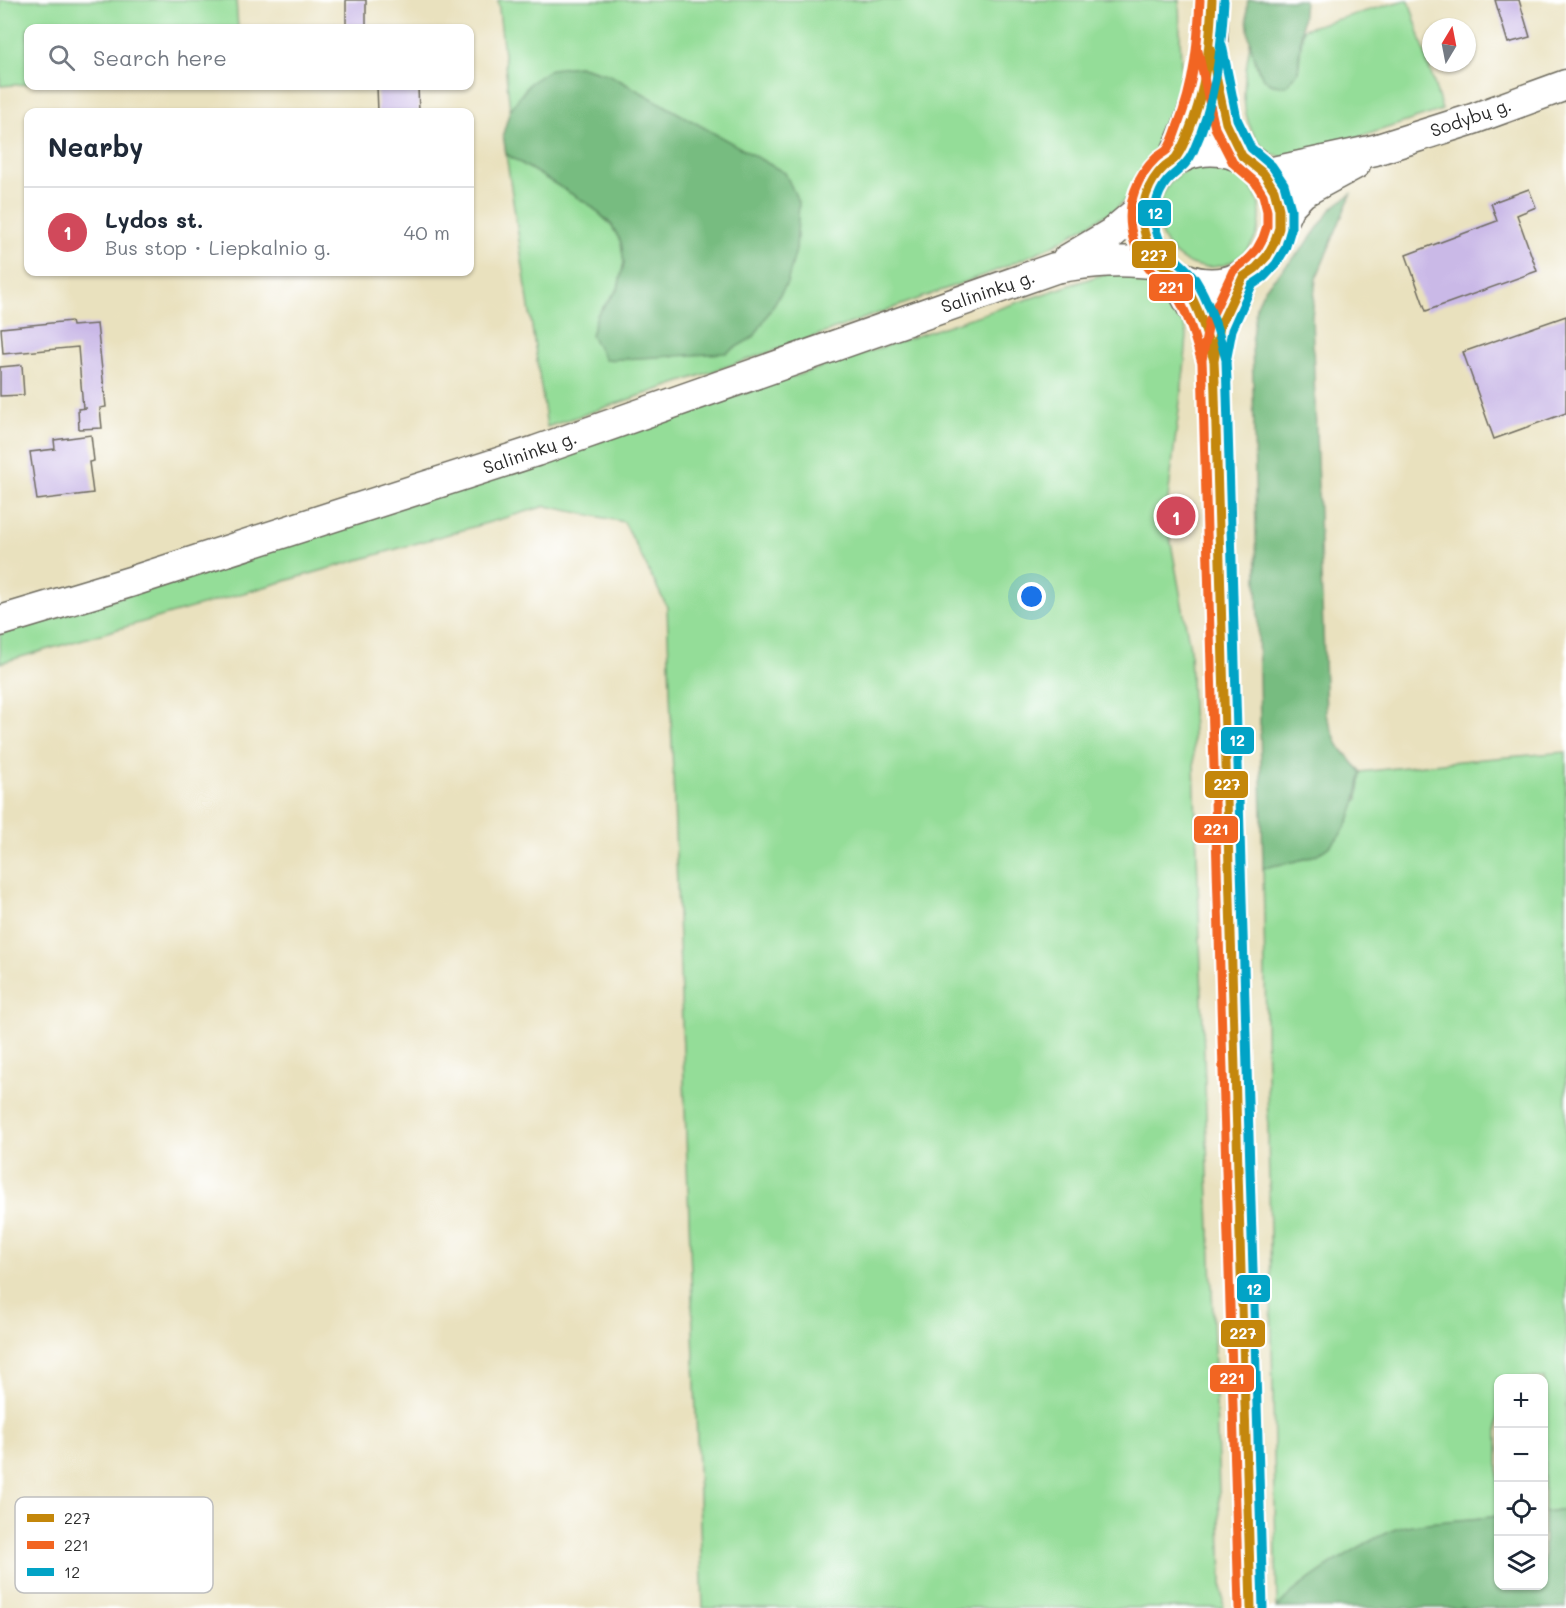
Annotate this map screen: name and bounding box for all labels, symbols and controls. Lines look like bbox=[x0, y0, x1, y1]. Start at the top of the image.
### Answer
north arrow bbox=[1422, 18, 1476, 72]
search box bbox=[24, 24, 474, 90]
icon: search bbox=[45, 41, 78, 74]
text: Search here bbox=[93, 43, 227, 72]
street label: Sodybų g. bbox=[1427, 92, 1515, 142]
text: Nearby bbox=[48, 130, 143, 164]
line badge: 12 bbox=[1137, 199, 1172, 227]
text: 12 bbox=[1147, 202, 1163, 223]
text: Lydos st. bbox=[105, 205, 204, 234]
text: 1 bbox=[63, 219, 72, 245]
text: 40 m bbox=[404, 219, 450, 245]
text: Bus stop · Liepkalnio g. bbox=[105, 234, 331, 260]
line badge: 227 bbox=[1131, 240, 1177, 269]
text: 227 bbox=[1141, 244, 1167, 265]
street label: Salininkų g. bbox=[938, 264, 1038, 318]
line badge: 221 bbox=[1148, 273, 1194, 302]
text: 221 bbox=[1159, 276, 1183, 297]
street label: Salininkų g. bbox=[480, 425, 580, 479]
pin: 1 bbox=[1156, 494, 1196, 538]
your location bbox=[1017, 582, 1046, 611]
line badge: 12 bbox=[1220, 726, 1255, 755]
text: 12 bbox=[1229, 729, 1245, 750]
line badge: 227 bbox=[1204, 770, 1249, 799]
text: 227 bbox=[1214, 773, 1240, 794]
line badge: 221 bbox=[1193, 815, 1239, 844]
text: 221 bbox=[1204, 818, 1228, 839]
line badge: 12 bbox=[1236, 1274, 1271, 1303]
text: 12 bbox=[1246, 1278, 1262, 1299]
line badge: 227 bbox=[1220, 1319, 1266, 1348]
text: 227 bbox=[1230, 1322, 1256, 1343]
line badge: 221 bbox=[1209, 1364, 1255, 1393]
text: 221 bbox=[1220, 1367, 1244, 1388]
map controls bbox=[1494, 1374, 1548, 1590]
button: + bbox=[1494, 1374, 1548, 1428]
button: − bbox=[1494, 1428, 1548, 1482]
button: locate bbox=[1494, 1482, 1548, 1536]
legend bbox=[15, 1497, 213, 1593]
text: 227 bbox=[64, 1507, 91, 1528]
text: 221 bbox=[64, 1534, 89, 1555]
button: layers bbox=[1494, 1536, 1548, 1590]
text: 12 bbox=[64, 1561, 80, 1582]

